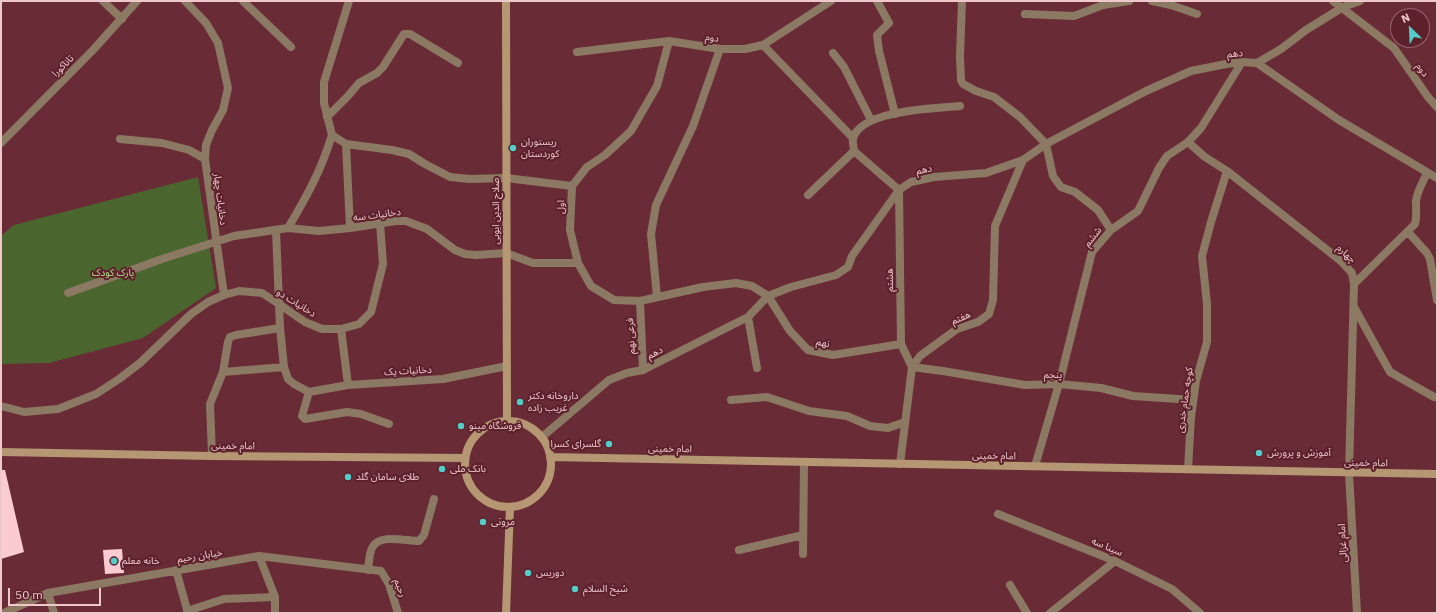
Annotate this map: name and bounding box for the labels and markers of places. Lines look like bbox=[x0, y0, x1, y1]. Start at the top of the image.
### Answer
place label: ریستوران کوردستان bbox=[521, 136, 559, 160]
marker: ریستوران کوردستان bbox=[508, 143, 518, 153]
place label: داروخانه دکتر غریب زاده bbox=[528, 390, 579, 414]
marker: داروخانه دکتر غریب زاده bbox=[515, 397, 525, 407]
place label: فروشگاه مینو bbox=[469, 420, 521, 432]
marker: فروشگاه مینو bbox=[456, 421, 466, 431]
place label: گلسرای کسرا bbox=[551, 438, 601, 450]
marker: گلسرای کسرا bbox=[604, 439, 614, 449]
place label: آموزش و پرورش bbox=[1267, 447, 1331, 459]
marker: آموزش و پرورش bbox=[1254, 448, 1264, 458]
place label: بانک ملی bbox=[450, 463, 486, 475]
marker: بانک ملی bbox=[437, 464, 447, 474]
place label: طلای سامان گلد bbox=[356, 471, 419, 483]
marker: طلای سامان گلد bbox=[343, 472, 353, 482]
place label: مروتی bbox=[491, 516, 515, 528]
marker: مروتی bbox=[478, 517, 488, 527]
place label: خانه معلم bbox=[122, 555, 160, 567]
marker: خانه معلم bbox=[109, 556, 119, 566]
place label: دوریس bbox=[536, 567, 564, 579]
marker: دوریس bbox=[523, 568, 533, 578]
place label: شیخ السلام bbox=[583, 583, 628, 595]
marker: شیخ السلام bbox=[570, 584, 580, 594]

